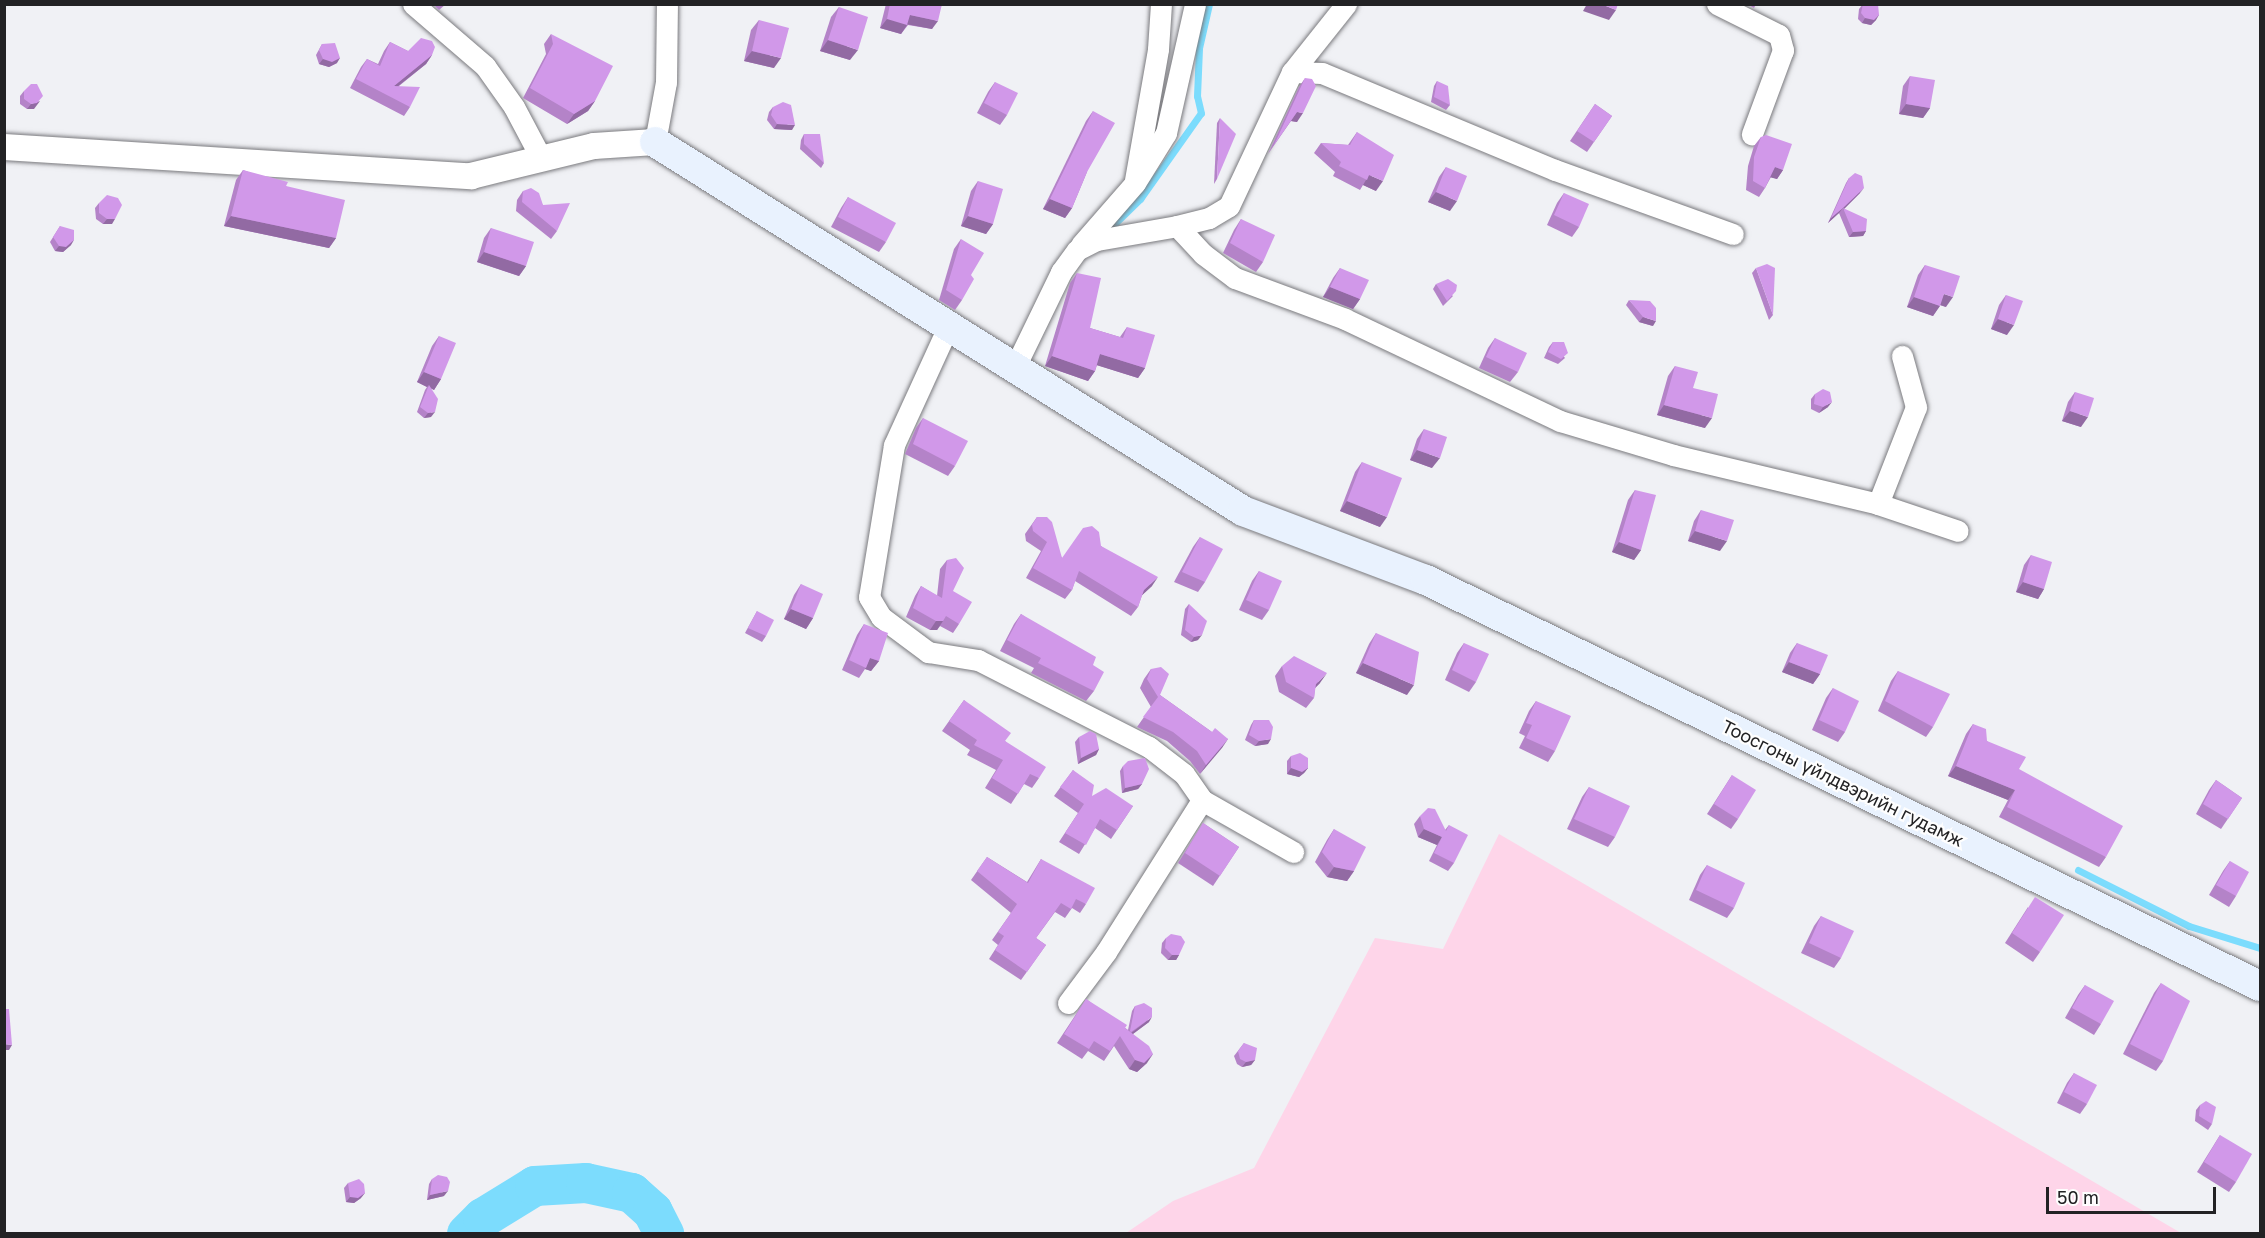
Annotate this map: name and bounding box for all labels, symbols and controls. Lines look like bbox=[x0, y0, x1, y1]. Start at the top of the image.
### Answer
street label: Тоосгоны үйлдвэрийн гудамж bbox=[1719, 715, 1967, 851]
scale bar bbox=[2049, 1175, 2218, 1213]
text: 50 m bbox=[2057, 1186, 2099, 1208]

